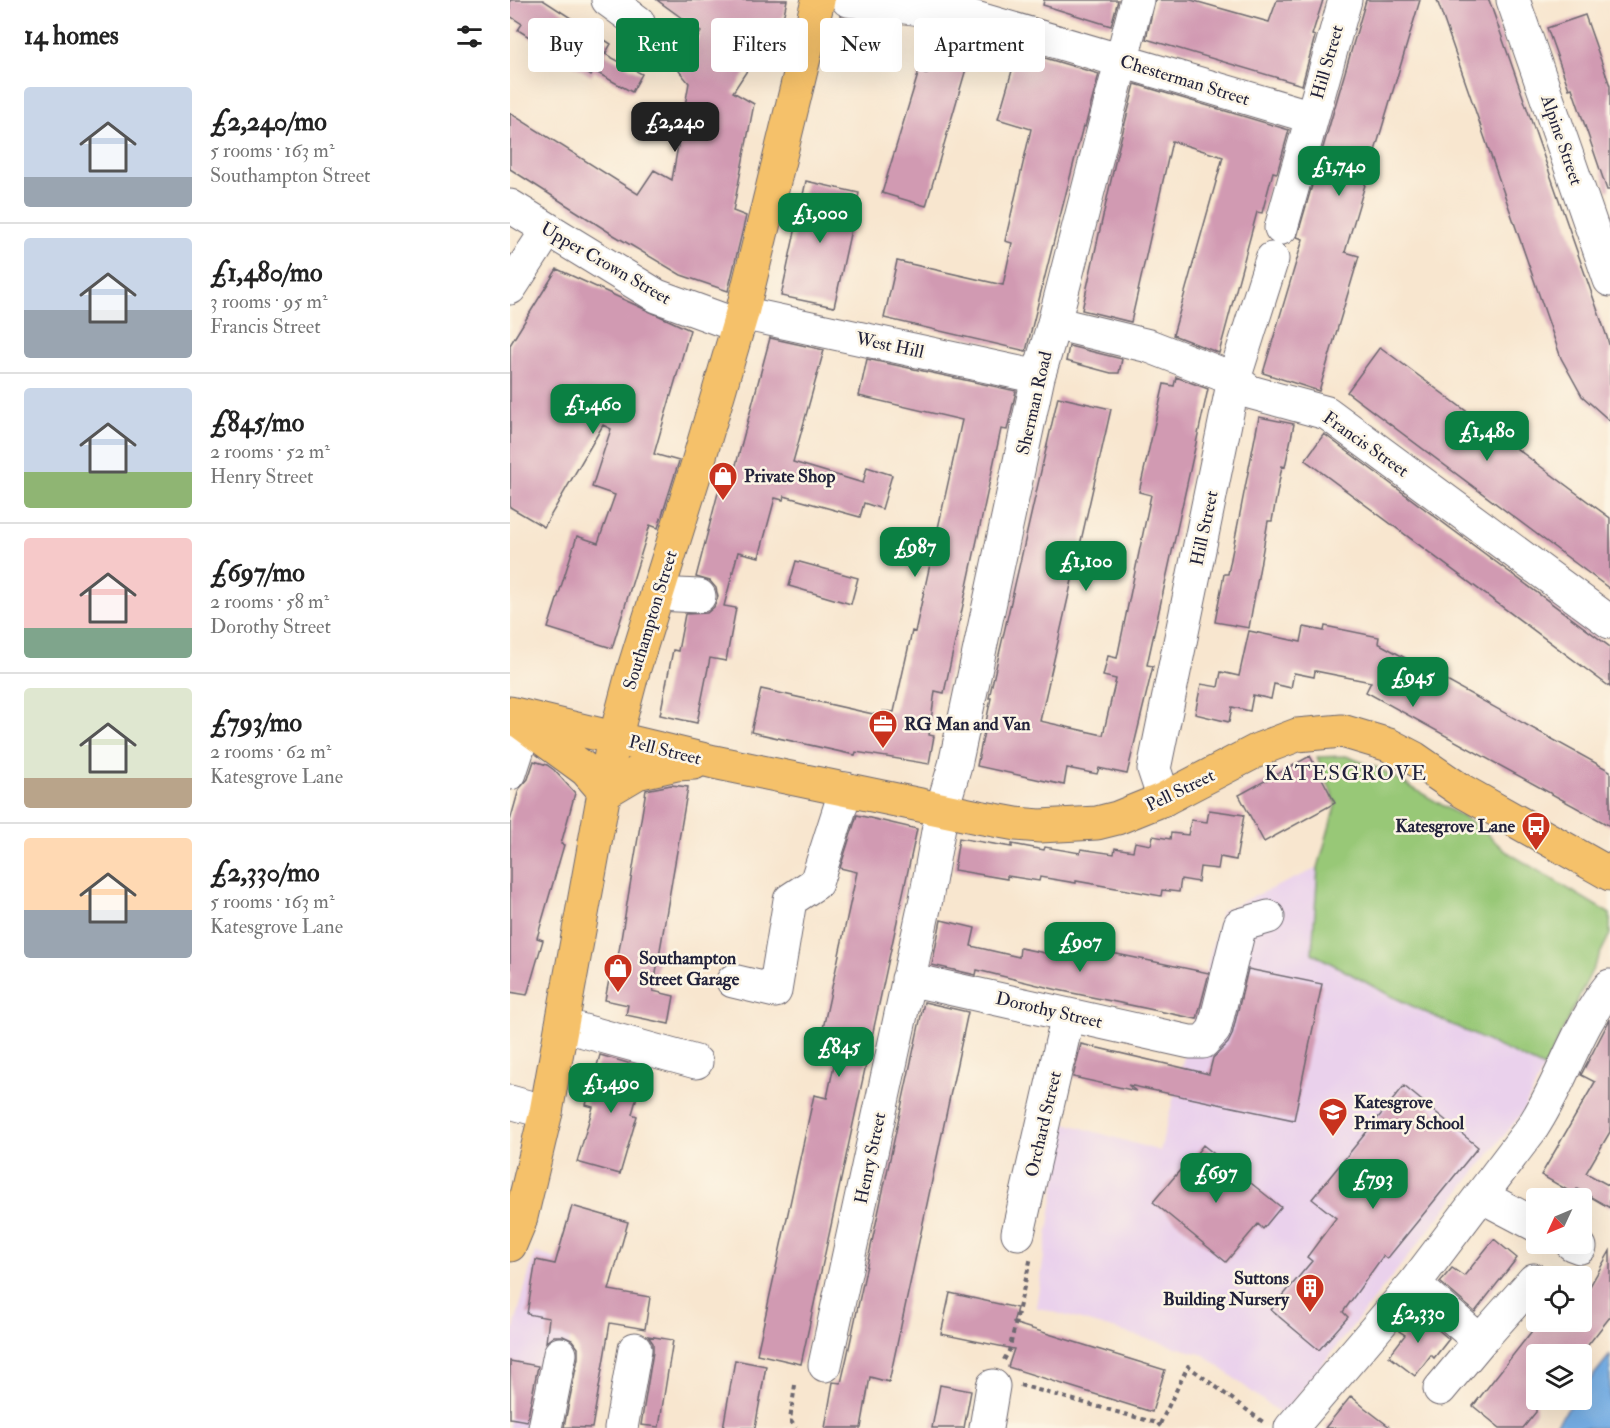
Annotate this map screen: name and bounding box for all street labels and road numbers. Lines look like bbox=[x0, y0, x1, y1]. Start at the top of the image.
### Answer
street label: Hill Street bbox=[1306, 22, 1349, 102]
street label: Chesterman Street bbox=[1117, 50, 1253, 111]
street label: Alpine Street bbox=[1535, 91, 1588, 188]
street label: Upper Crown Street bbox=[536, 217, 675, 310]
street label: West Hill bbox=[853, 327, 926, 364]
street label: Sherman Road bbox=[1011, 349, 1058, 457]
street label: Francis Street bbox=[1318, 406, 1413, 482]
street label: Hill Street bbox=[1185, 488, 1224, 568]
street label: Southampton Street bbox=[618, 548, 683, 693]
street label: Pell Street bbox=[626, 730, 704, 771]
street label: Pell Street bbox=[1142, 764, 1219, 817]
street label: Dorothy Street bbox=[993, 987, 1105, 1034]
street label: Orchard Street bbox=[1020, 1069, 1067, 1179]
street label: Henry Street bbox=[850, 1110, 891, 1206]

